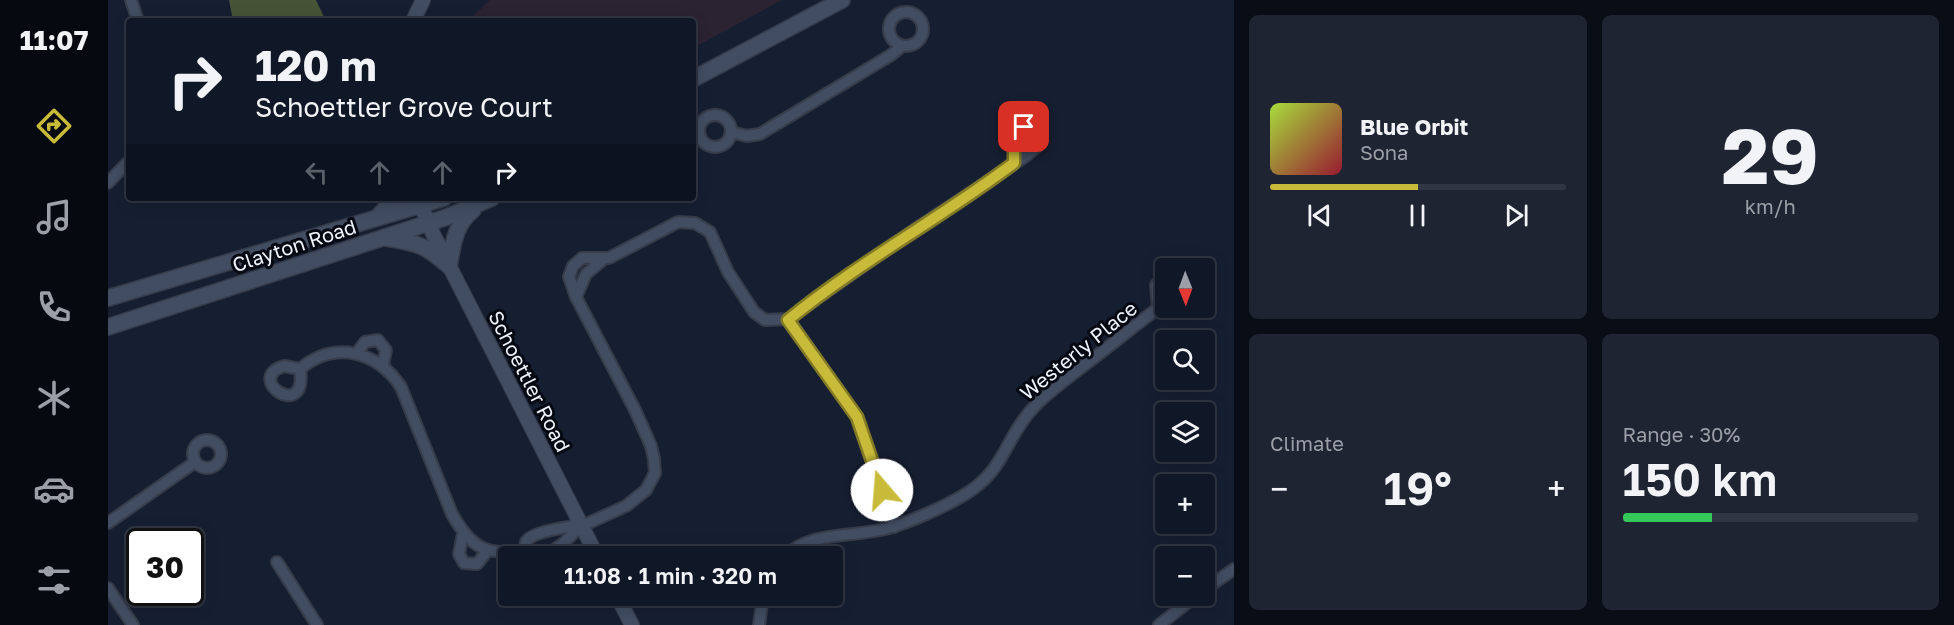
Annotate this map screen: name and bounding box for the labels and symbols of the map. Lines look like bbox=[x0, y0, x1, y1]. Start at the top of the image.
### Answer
pin bbox=[998, 101, 1049, 152]
street label: Clayton Road bbox=[229, 214, 359, 276]
north arrow bbox=[1155, 258, 1215, 318]
street label: Westerly Place bbox=[1015, 296, 1141, 404]
street label: Schoettler Road bbox=[484, 306, 576, 456]
position arrow bbox=[850, 458, 914, 522]
speed limit sign: 30 bbox=[126, 528, 204, 606]

